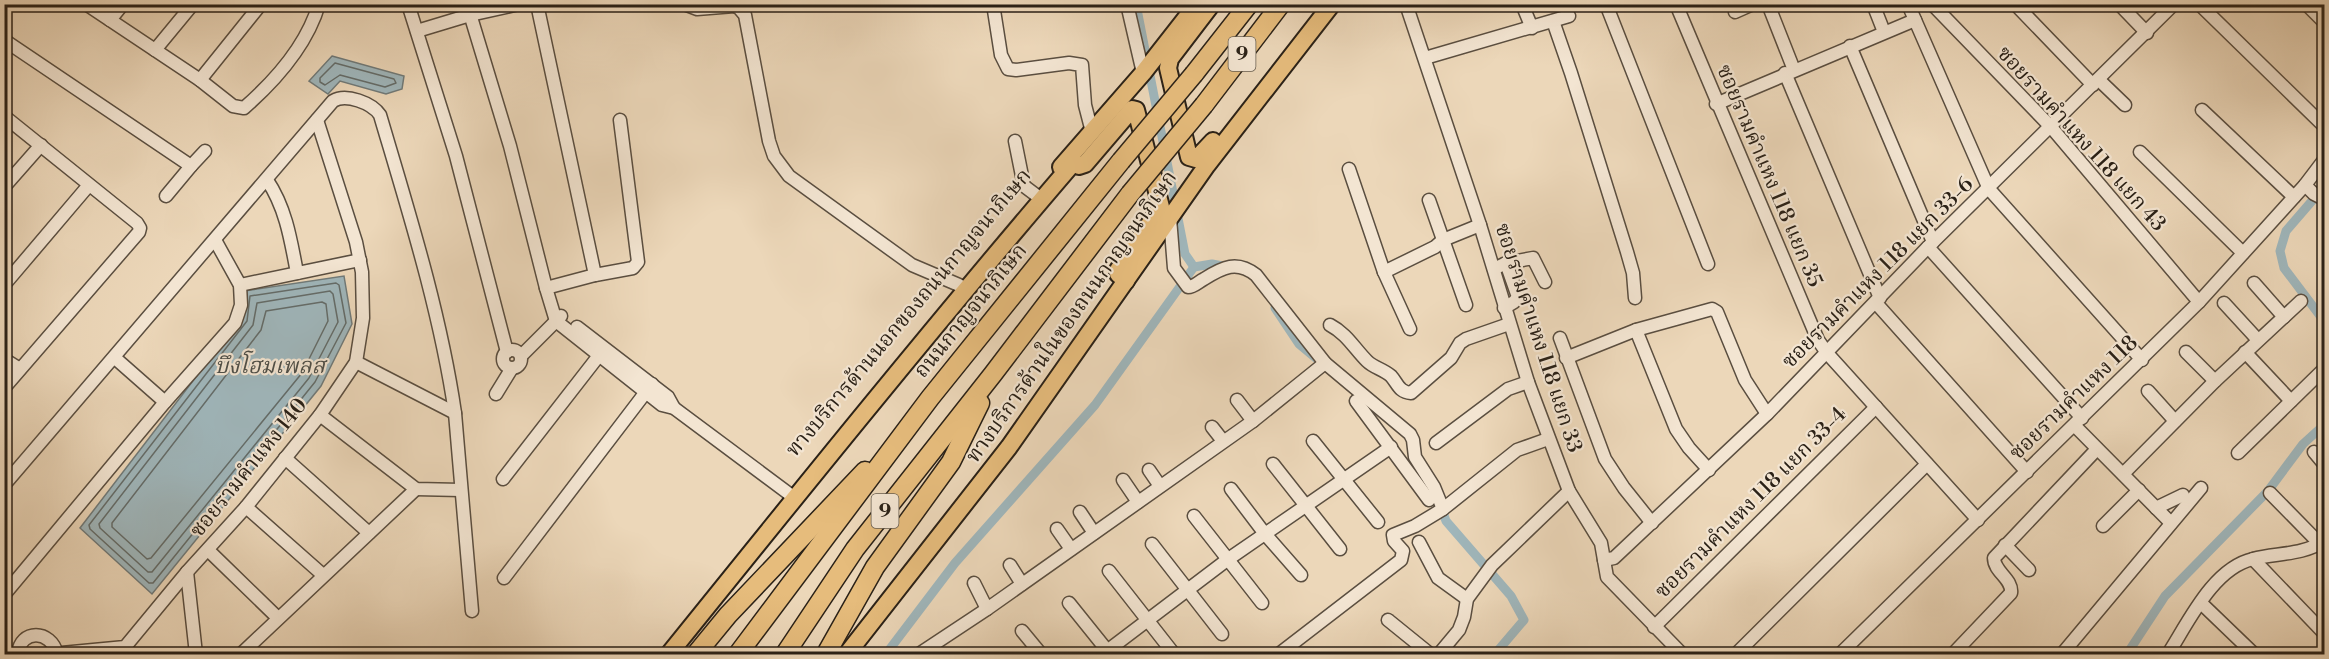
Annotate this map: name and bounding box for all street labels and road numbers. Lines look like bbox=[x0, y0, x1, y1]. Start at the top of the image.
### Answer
road number: 9 bbox=[1228, 37, 1256, 71]
street label: ซอยรามคำแหง 118 แยก 43 bbox=[1991, 41, 2171, 237]
street label: ซอยรามคำแหง 118 แยก 35 bbox=[1710, 61, 1828, 291]
street label: ทางบริการด้านนอกของถนนกาญจนาภิเษก bbox=[781, 164, 1037, 462]
street label: ทางบริการด้านในของถนนกาญจนาภิเษก bbox=[958, 164, 1183, 468]
street label: ซอยรามคำแหง 118 แยก 33-6 bbox=[1777, 172, 1979, 374]
street label: ซอยรามคำแหง 118 แยก 33 bbox=[1489, 220, 1587, 456]
street label: ถนนกาญจนาภิเษก bbox=[909, 239, 1033, 383]
street label: ซอยรามคำแหง 118 bbox=[2004, 330, 2144, 466]
street label: ซอยรามคำแหง 140 bbox=[185, 393, 313, 543]
street label: ซอยรามคำแหง 118 แยก 33-4 bbox=[1650, 402, 1852, 604]
road number: 9 bbox=[872, 494, 898, 528]

